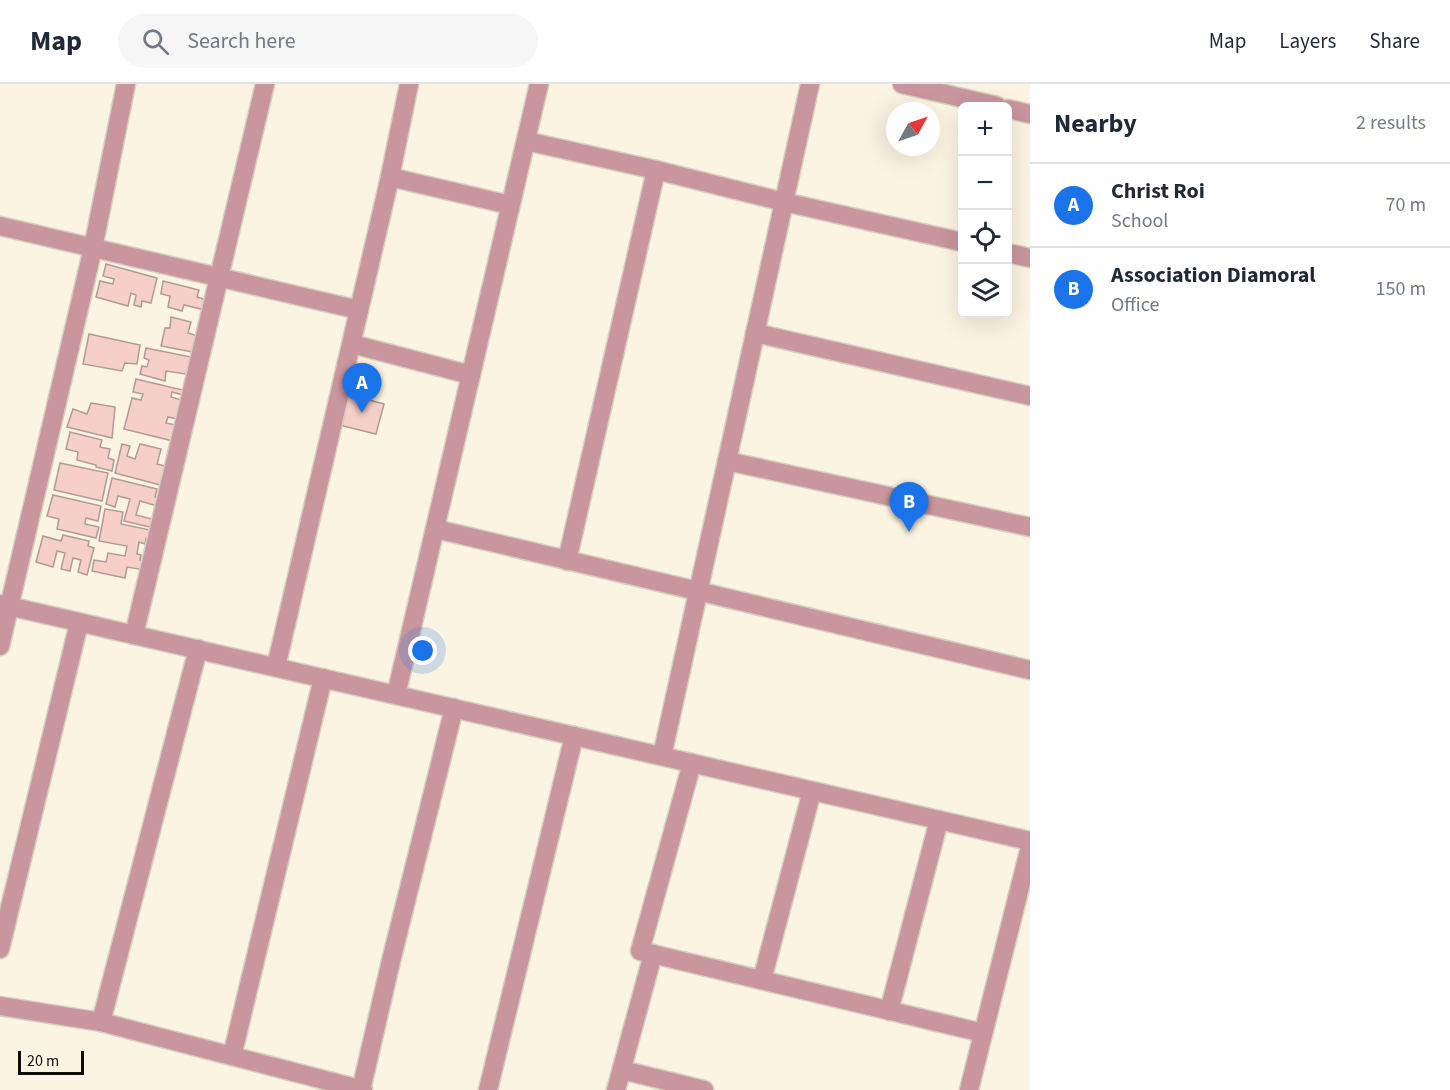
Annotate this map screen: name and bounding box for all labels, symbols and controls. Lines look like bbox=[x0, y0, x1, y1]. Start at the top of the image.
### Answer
search box bbox=[118, 14, 538, 68]
text: Map bbox=[30, 21, 82, 61]
icon: search bbox=[139, 25, 172, 58]
text: Search here bbox=[187, 25, 296, 57]
text: Map bbox=[1209, 26, 1246, 56]
text: Layers bbox=[1279, 26, 1336, 56]
text: Share bbox=[1369, 26, 1420, 56]
north arrow bbox=[886, 102, 940, 156]
map controls bbox=[958, 102, 1012, 318]
button: + bbox=[958, 102, 1012, 156]
text: Nearby bbox=[1054, 105, 1137, 142]
text: 2 results bbox=[1356, 109, 1426, 137]
button: − bbox=[958, 156, 1012, 210]
text: Christ Roi bbox=[1111, 175, 1205, 207]
text: A bbox=[1068, 191, 1079, 219]
text: 70 m bbox=[1386, 191, 1426, 219]
text: School bbox=[1111, 207, 1168, 235]
button: locate bbox=[958, 210, 1012, 264]
text: Association Diamoral bbox=[1111, 259, 1316, 291]
button: layers bbox=[958, 264, 1012, 318]
text: B bbox=[1067, 275, 1080, 303]
text: 150 m bbox=[1376, 275, 1426, 303]
text: Office bbox=[1111, 291, 1159, 319]
pin: A bbox=[342, 364, 382, 413]
pin: B bbox=[890, 482, 928, 532]
your location bbox=[408, 636, 437, 665]
scale bar bbox=[18, 1048, 84, 1076]
text: 20 m bbox=[27, 1050, 59, 1072]

